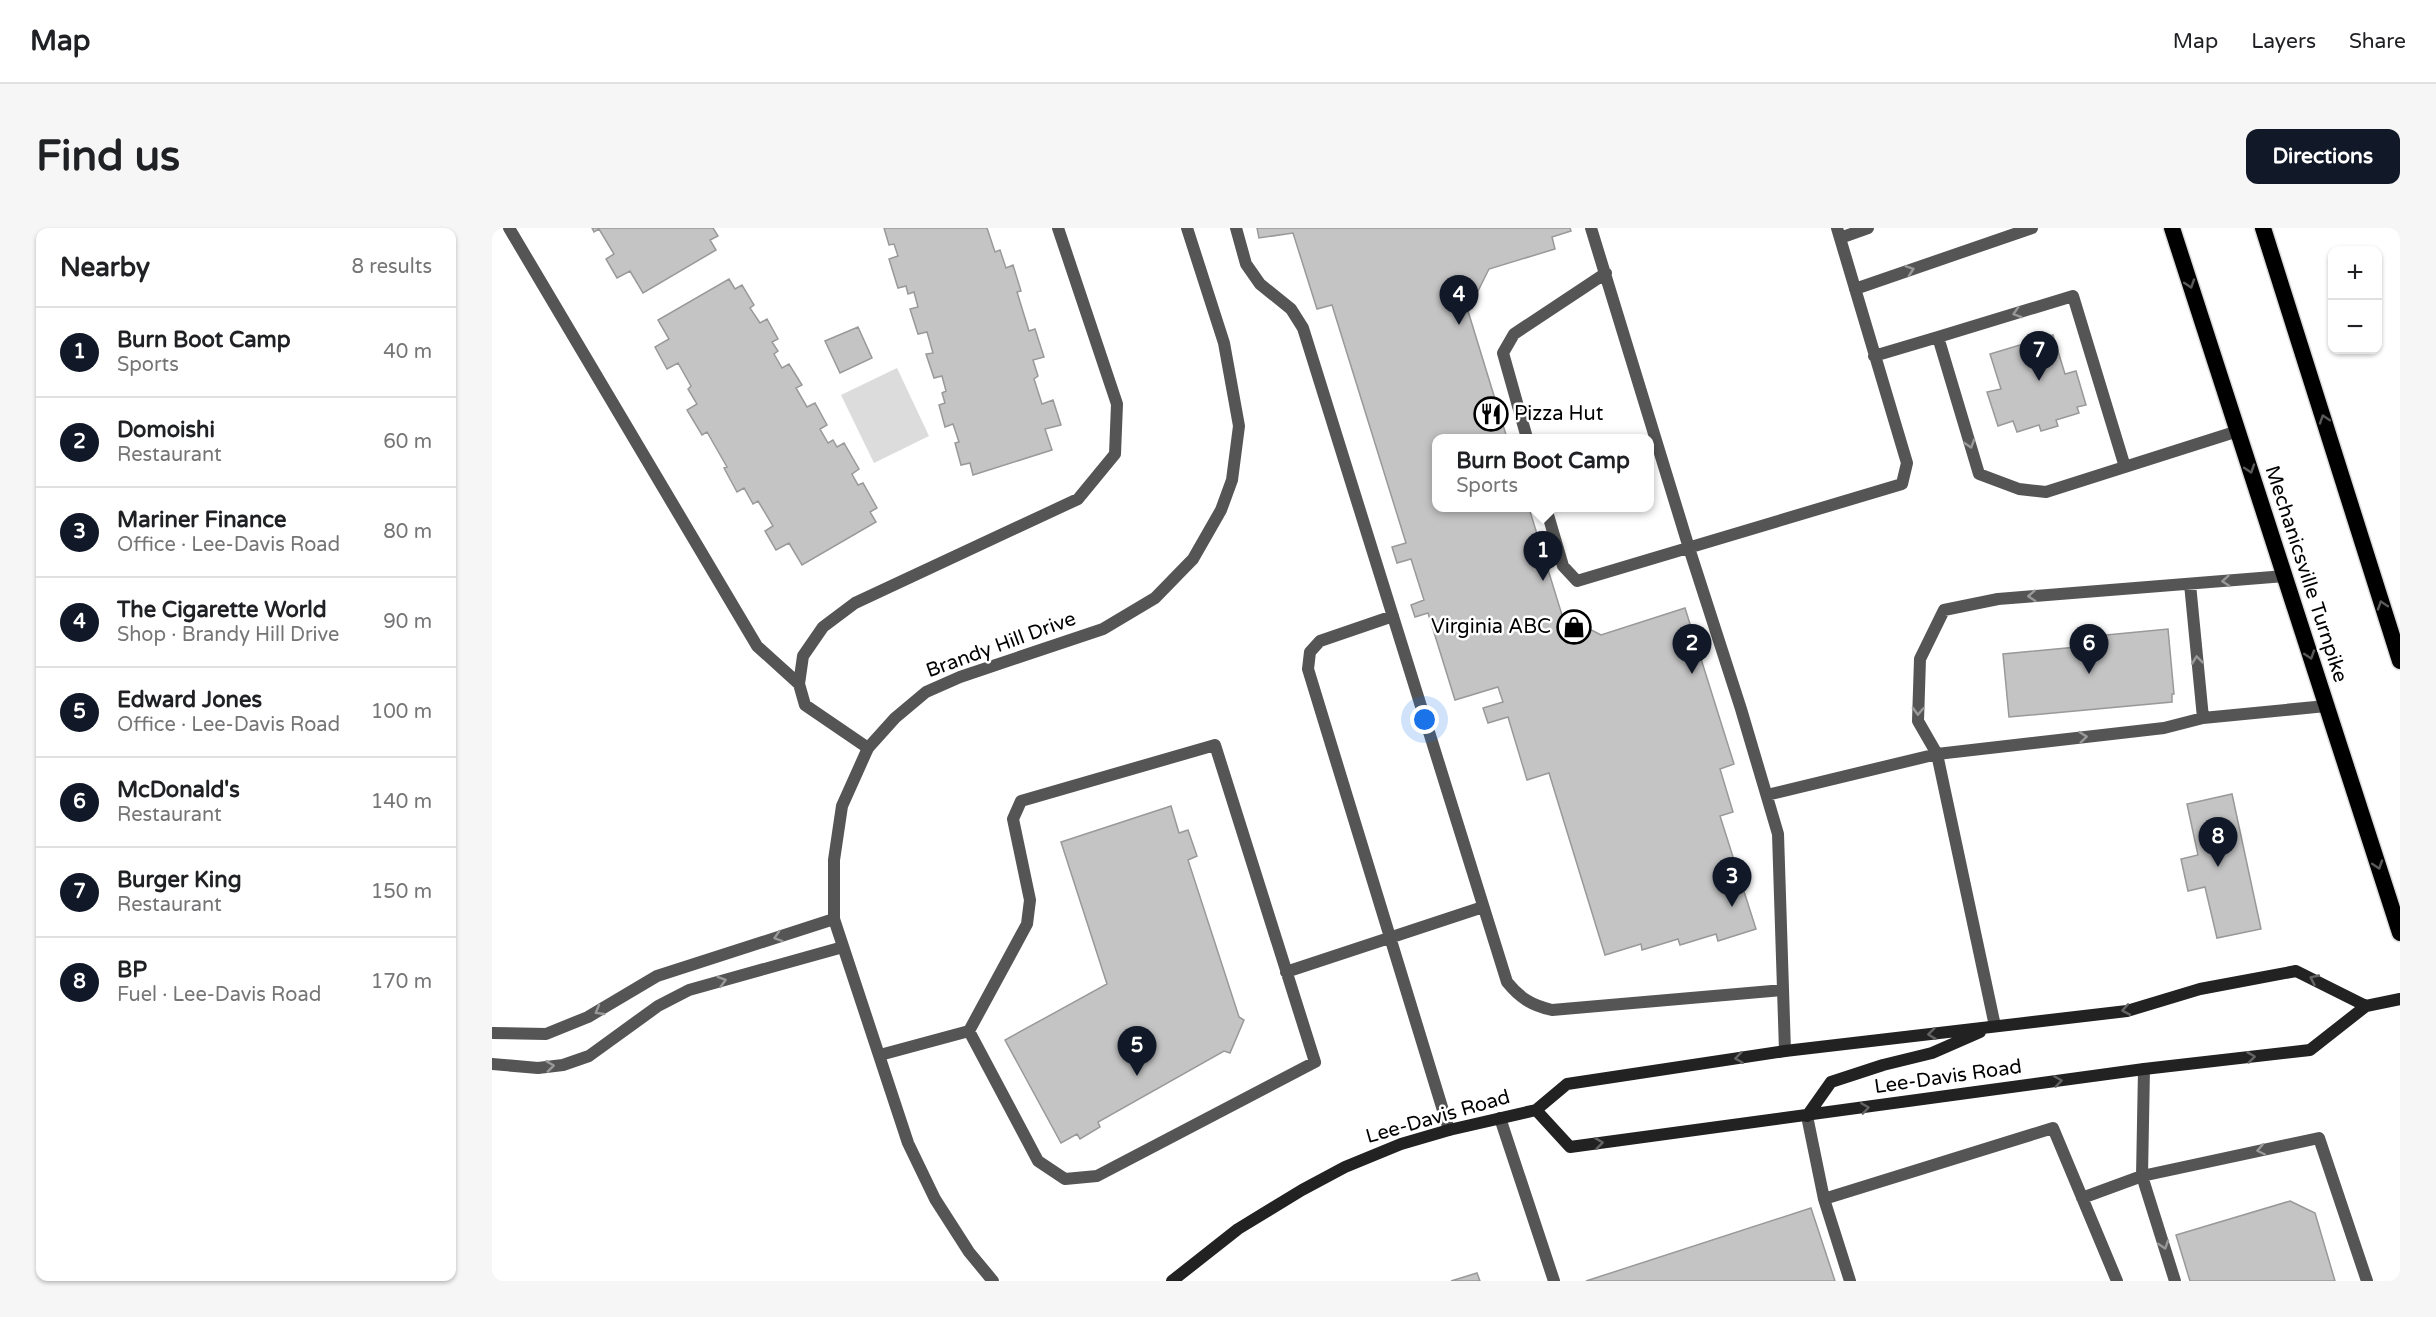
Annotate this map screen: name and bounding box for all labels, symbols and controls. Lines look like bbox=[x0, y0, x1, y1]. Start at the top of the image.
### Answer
text: Map bbox=[30, 24, 90, 58]
text: Map bbox=[2173, 29, 2218, 54]
text: Layers bbox=[2251, 29, 2316, 54]
text: Share bbox=[2349, 29, 2406, 54]
button: Directions bbox=[2246, 129, 2400, 184]
text: Find us bbox=[36, 131, 180, 182]
map controls bbox=[2328, 246, 2382, 354]
button: + bbox=[2328, 246, 2382, 300]
text: Nearby bbox=[60, 252, 150, 283]
text: 8 results bbox=[352, 255, 432, 279]
one-way arrow bbox=[1904, 265, 1915, 277]
pin: 4 bbox=[1440, 276, 1478, 325]
one-way arrow bbox=[2183, 278, 2195, 289]
button: − bbox=[2328, 300, 2382, 354]
one-way arrow bbox=[2012, 306, 2023, 318]
text: Burn Boot Camp bbox=[117, 327, 291, 353]
pin: 7 bbox=[2020, 332, 2058, 381]
text: 1 bbox=[73, 340, 86, 364]
text: 40 m bbox=[383, 340, 432, 364]
text: Sports bbox=[117, 353, 179, 377]
restaurant icon: Pizza Hut bbox=[1473, 396, 1509, 432]
place label: Pizza Hut bbox=[1514, 402, 1604, 426]
one-way arrow bbox=[2318, 414, 2331, 425]
text: Domoishi bbox=[117, 417, 215, 443]
text: 2 bbox=[73, 430, 86, 454]
text: 60 m bbox=[383, 430, 432, 454]
popup bbox=[1432, 434, 1654, 512]
one-way arrow bbox=[1963, 438, 1975, 449]
text: Restaurant bbox=[117, 443, 222, 467]
text: Burn Boot Camp bbox=[1456, 448, 1630, 474]
one-way arrow bbox=[2243, 463, 2255, 474]
street label: Mechanicsville Turnpike bbox=[2260, 463, 2352, 685]
text: Sports bbox=[1456, 474, 1518, 498]
text: Mariner Finance bbox=[117, 507, 286, 533]
text: 3 bbox=[73, 520, 86, 544]
text: 80 m bbox=[383, 520, 432, 544]
pin: 1 bbox=[1524, 532, 1562, 581]
text: Office · Lee-Davis Road bbox=[117, 533, 340, 557]
one-way arrow bbox=[2222, 574, 2231, 587]
one-way arrow bbox=[2027, 589, 2036, 602]
text: The Cigarette World bbox=[117, 597, 327, 623]
one-way arrow bbox=[2377, 600, 2390, 611]
street label: Brandy Hill Drive bbox=[923, 607, 1079, 683]
shop icon: Virginia ABC bbox=[1556, 609, 1592, 645]
text: 4 bbox=[73, 610, 86, 634]
text: 90 m bbox=[383, 610, 432, 634]
place label: Virginia ABC bbox=[1431, 615, 1551, 639]
text: Shop · Brandy Hill Drive bbox=[117, 623, 339, 647]
pin: 2 bbox=[1672, 624, 1712, 674]
pin: 6 bbox=[2070, 624, 2108, 674]
one-way arrow bbox=[2303, 649, 2315, 660]
one-way arrow bbox=[2191, 656, 2204, 665]
text: Edward Jones bbox=[117, 687, 262, 713]
text: 5 bbox=[73, 700, 86, 724]
text: 100 m bbox=[371, 700, 432, 724]
your location bbox=[1410, 705, 1439, 734]
one-way arrow bbox=[1912, 706, 1925, 715]
text: Office · Lee-Davis Road bbox=[117, 713, 340, 737]
one-way arrow bbox=[2078, 731, 2087, 744]
text: McDonald's bbox=[117, 777, 240, 803]
text: 6 bbox=[73, 790, 86, 814]
text: 140 m bbox=[371, 790, 432, 814]
text: Restaurant bbox=[117, 803, 222, 827]
pin: 8 bbox=[2198, 818, 2238, 867]
pin: 3 bbox=[1712, 858, 1752, 907]
one-way arrow bbox=[2371, 859, 2383, 870]
text: Burger King bbox=[117, 867, 242, 893]
text: 7 bbox=[73, 880, 86, 904]
text: 150 m bbox=[371, 880, 432, 904]
text: Restaurant bbox=[117, 893, 222, 917]
one-way arrow bbox=[773, 930, 784, 943]
text: BP bbox=[117, 957, 147, 983]
text: 8 bbox=[73, 970, 86, 994]
text: 170 m bbox=[371, 970, 432, 994]
one-way arrow bbox=[2310, 975, 2321, 987]
one-way arrow bbox=[717, 976, 727, 988]
text: Fuel · Lee-Davis Road bbox=[117, 983, 321, 1007]
one-way arrow bbox=[595, 1003, 605, 1015]
one-way arrow bbox=[2121, 1004, 2130, 1016]
pin: 5 bbox=[1118, 1026, 1156, 1076]
one-way arrow bbox=[1928, 1027, 1937, 1039]
one-way arrow bbox=[2247, 1051, 2256, 1064]
one-way arrow bbox=[1734, 1052, 1743, 1064]
street label: Lee-Davis Road bbox=[1873, 1055, 2023, 1099]
one-way arrow bbox=[546, 1060, 555, 1073]
one-way arrow bbox=[2053, 1076, 2062, 1088]
street label: Lee-Davis Road bbox=[1363, 1085, 1513, 1149]
one-way arrow bbox=[1860, 1103, 1869, 1115]
one-way arrow bbox=[1594, 1137, 1604, 1149]
one-way arrow bbox=[2257, 1143, 2267, 1156]
one-way arrow bbox=[2157, 1239, 2169, 1250]

